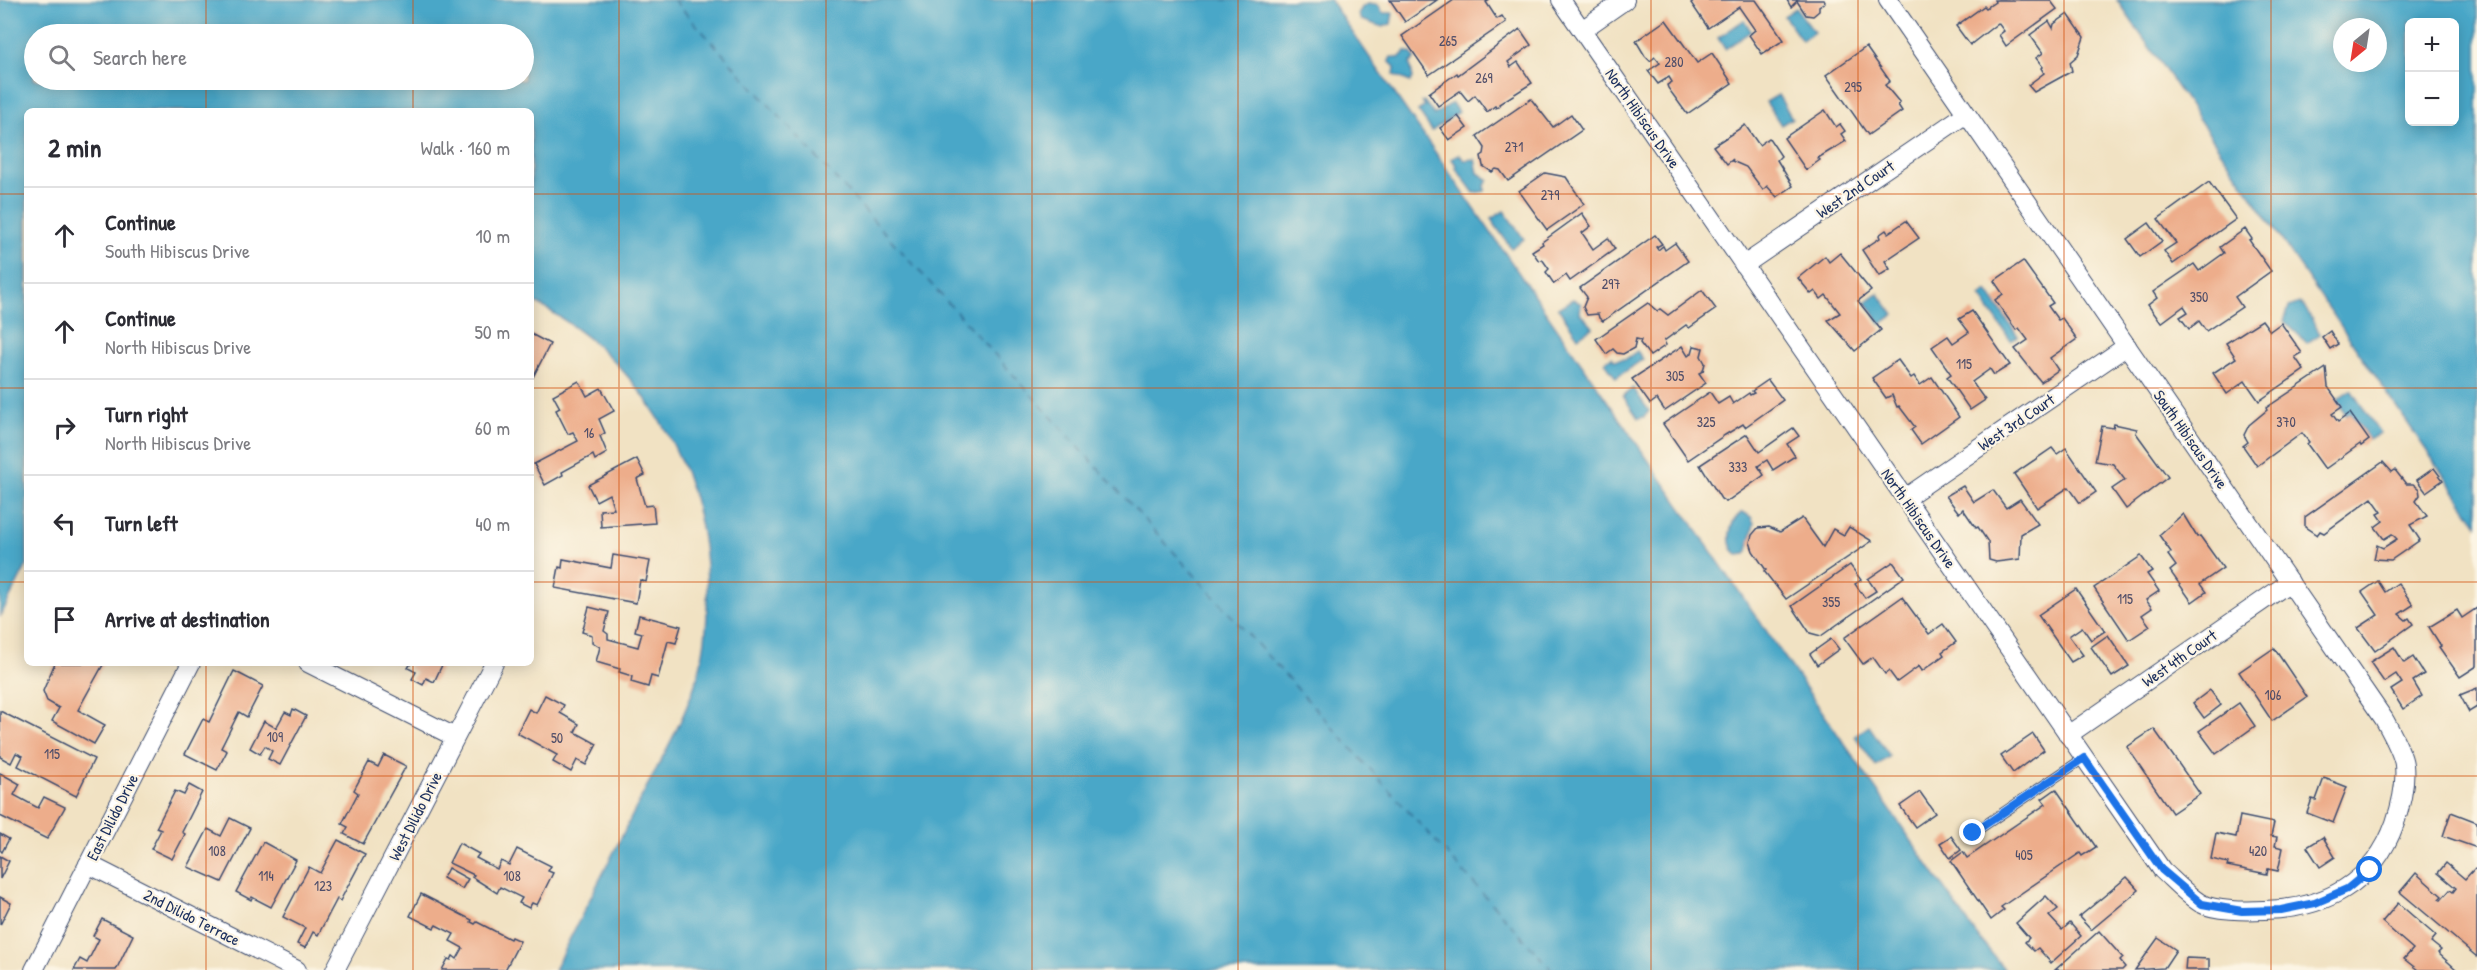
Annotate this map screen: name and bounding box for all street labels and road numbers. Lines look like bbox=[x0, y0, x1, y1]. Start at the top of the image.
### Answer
street label: North Hibiscus Drive bbox=[1600, 64, 1686, 173]
street label: West 2nd Court bbox=[1812, 155, 1899, 223]
street label: South Hibiscus Drive bbox=[2149, 385, 2234, 493]
street label: West 3rd Court bbox=[1973, 388, 2059, 456]
street label: North Hibiscus Drive bbox=[1876, 464, 1962, 573]
street label: West 4th Court bbox=[2137, 624, 2221, 692]
street label: West Dilido Drive bbox=[383, 767, 447, 864]
street label: East Dilido Drive bbox=[81, 769, 143, 864]
street label: 2nd Dilido Terrace bbox=[140, 883, 244, 951]

